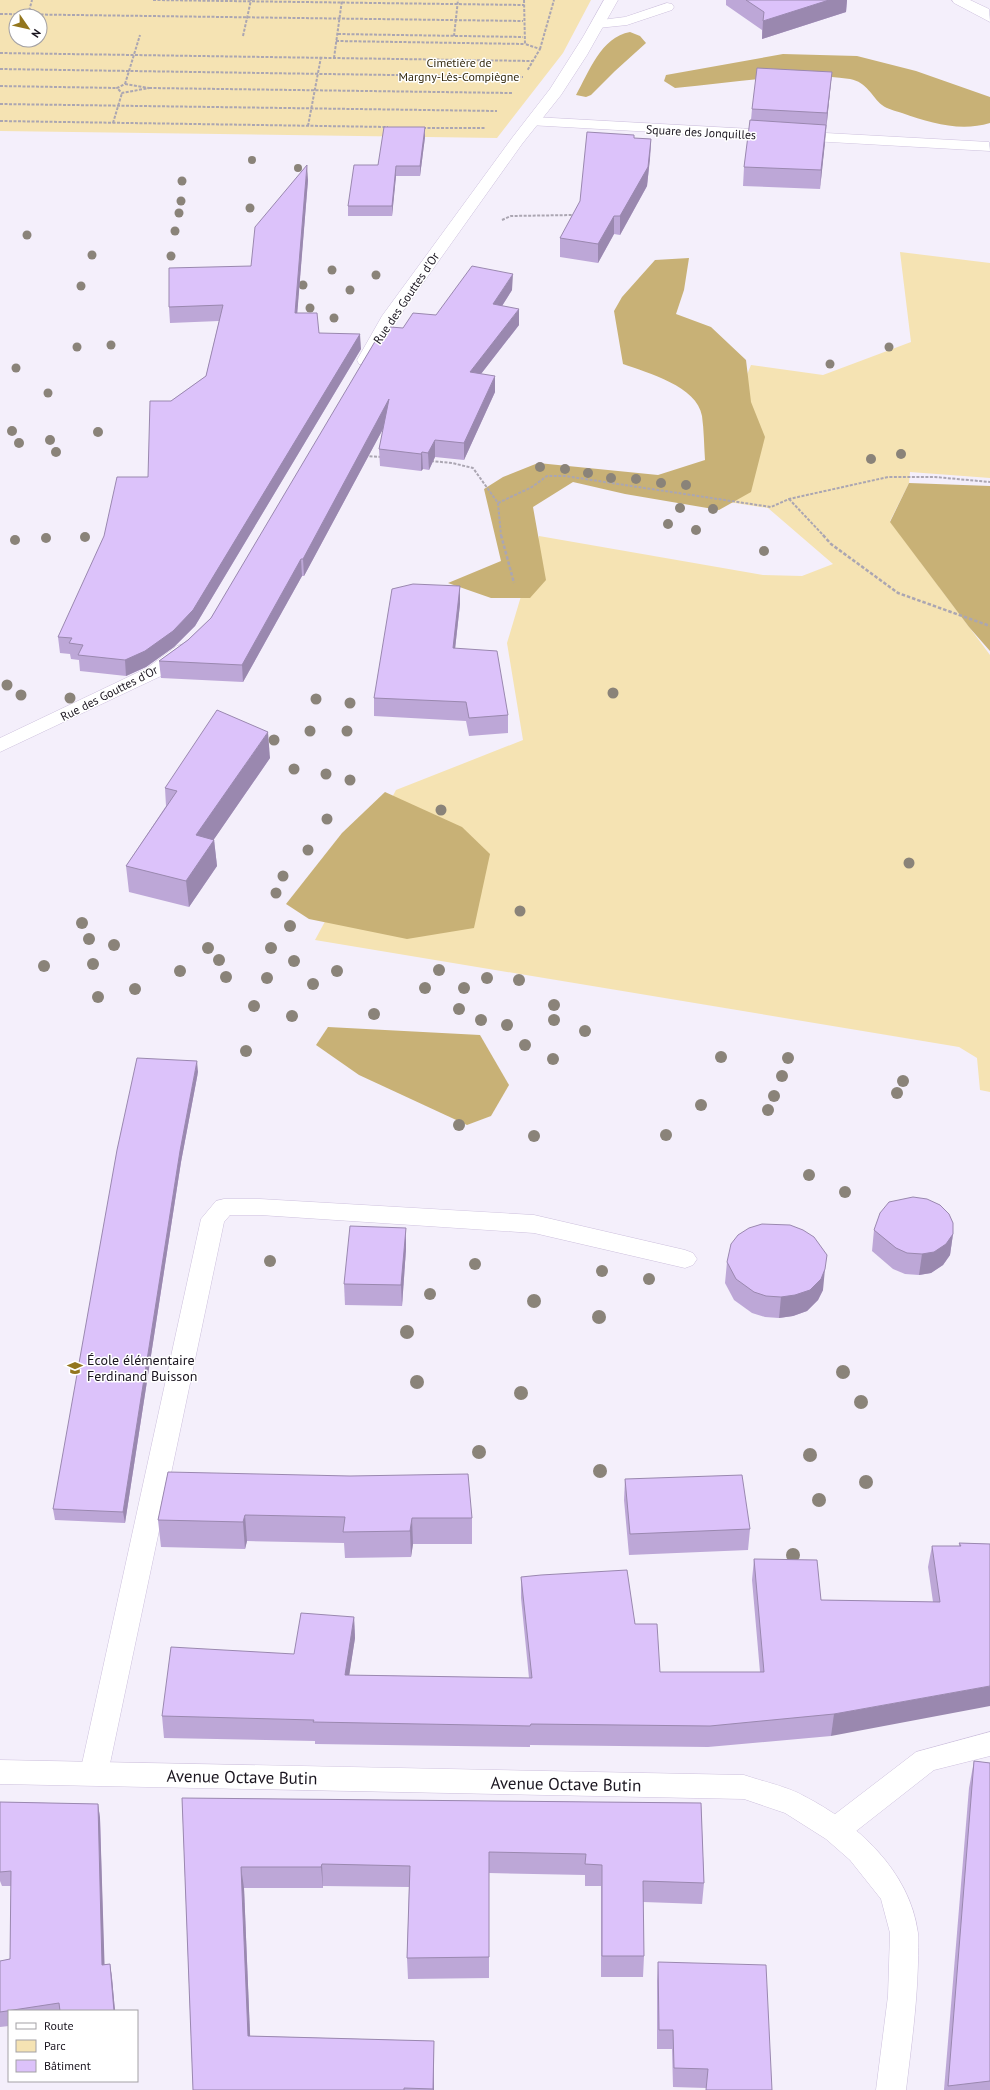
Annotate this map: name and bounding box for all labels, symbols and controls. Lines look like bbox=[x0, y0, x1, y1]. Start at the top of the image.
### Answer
north arrow bbox=[8, 8, 48, 48]
text: N bbox=[28, 27, 44, 41]
park label: Cimetière de Margny-Lès-Compiègne bbox=[399, 55, 519, 84]
street label: Square des Jonquilles bbox=[646, 122, 756, 142]
street label: Rue des Gouttes d'Or bbox=[370, 249, 442, 347]
street label: Rue des Gouttes d'Or bbox=[58, 662, 160, 724]
place label: École élémentaire Ferdinand Buisson bbox=[87, 1351, 197, 1385]
school or university icon: École élémentaire Ferdinand Buisson bbox=[66, 1359, 84, 1377]
street label: Avenue Octave Butin bbox=[166, 1765, 318, 1789]
street label: Avenue Octave Butin bbox=[490, 1772, 642, 1796]
legend bbox=[8, 2010, 138, 2082]
text: Route bbox=[44, 2018, 74, 2033]
text: Parc bbox=[44, 2038, 66, 2053]
text: Bâtiment bbox=[44, 2058, 91, 2073]

